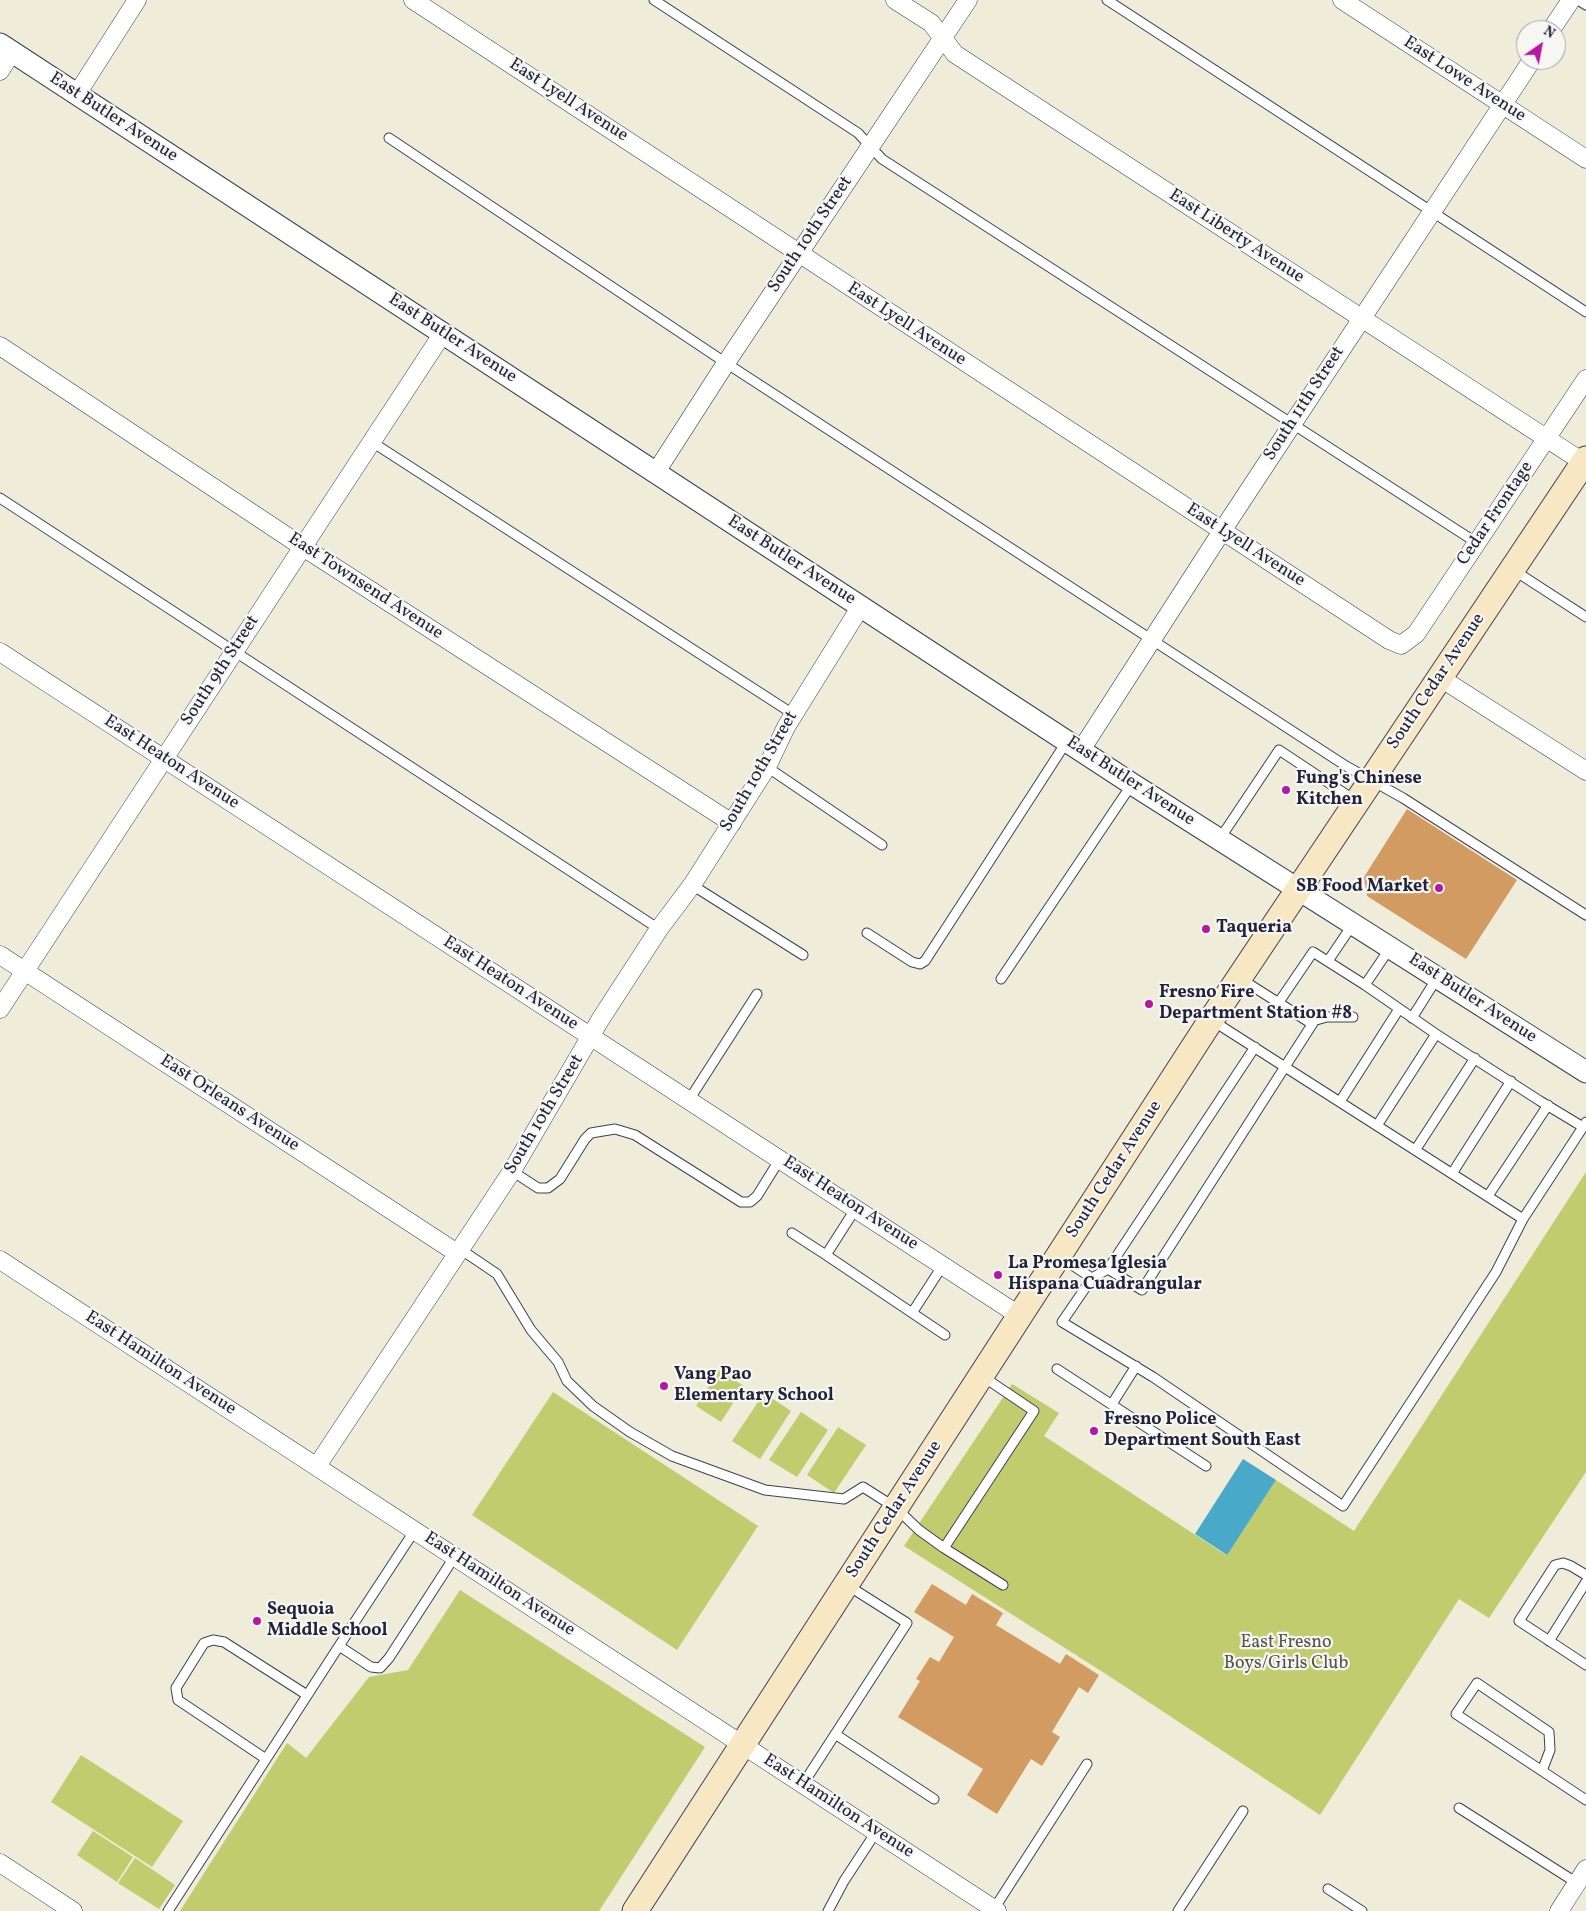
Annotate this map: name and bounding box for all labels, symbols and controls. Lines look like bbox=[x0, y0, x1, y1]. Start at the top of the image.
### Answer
north arrow bbox=[1516, 20, 1566, 70]
text: N bbox=[1539, 22, 1558, 44]
street label: East Lowe Avenue bbox=[1399, 32, 1529, 128]
street label: East Lyell Avenue bbox=[504, 54, 632, 148]
street label: East Butler Avenue bbox=[45, 68, 181, 168]
street label: South 10th Street bbox=[764, 173, 858, 297]
street label: East Liberty Avenue bbox=[1164, 185, 1308, 289]
street label: East Lyell Avenue bbox=[842, 278, 970, 372]
street label: East Butler Avenue bbox=[384, 289, 520, 389]
street label: South 11th Street bbox=[1260, 343, 1350, 465]
street label: Cedar Frontage bbox=[1453, 458, 1539, 570]
street label: East Lyell Avenue bbox=[1181, 499, 1309, 593]
street label: East Butler Avenue bbox=[723, 511, 859, 611]
street label: East Townsend Avenue bbox=[283, 529, 447, 645]
street label: South Cedar Avenue bbox=[1383, 610, 1491, 754]
street label: South 9th Street bbox=[177, 612, 265, 730]
street label: South 10th Street bbox=[717, 708, 803, 836]
street label: East Heaton Avenue bbox=[99, 711, 243, 815]
street label: East Butler Avenue bbox=[1062, 732, 1198, 832]
place label: Fung's Chinese Kitchen bbox=[1296, 769, 1422, 812]
marker: Fung's Chinese Kitchen bbox=[1280, 784, 1292, 796]
place label: SB Food Market bbox=[1296, 877, 1429, 899]
marker: SB Food Market bbox=[1433, 882, 1445, 894]
place label: Taqueria bbox=[1216, 918, 1292, 940]
marker: Taqueria bbox=[1200, 923, 1212, 935]
street label: East Heaton Avenue bbox=[438, 932, 582, 1036]
street label: East Butler Avenue bbox=[1404, 949, 1540, 1049]
place label: Fresno Fire Department Station #8 bbox=[1159, 983, 1352, 1026]
marker: Fresno Fire Department Station #8 bbox=[1143, 998, 1155, 1010]
street label: East Orleans Avenue bbox=[155, 1051, 303, 1157]
street label: South 10th Street bbox=[501, 1051, 589, 1179]
street label: South Cedar Avenue bbox=[1062, 1097, 1168, 1243]
street label: East Heaton Avenue bbox=[778, 1152, 922, 1256]
place label: La Promesa Iglesia Hispana Cuadrangular bbox=[1008, 1254, 1202, 1296]
marker: La Promesa Iglesia Hispana Cuadrangular bbox=[992, 1269, 1004, 1281]
street label: East Hamilton Avenue bbox=[80, 1307, 240, 1421]
place label: Vang Pao Elementary School bbox=[674, 1365, 834, 1408]
marker: Vang Pao Elementary School bbox=[658, 1380, 670, 1392]
place label: Fresno Police Department South East bbox=[1104, 1410, 1301, 1452]
marker: Fresno Police Department South East bbox=[1088, 1425, 1100, 1437]
street label: South Cedar Avenue bbox=[842, 1437, 948, 1583]
street label: East Hamilton Avenue bbox=[419, 1528, 579, 1642]
place label: Sequoia Middle School bbox=[267, 1600, 388, 1642]
marker: Sequoia Middle School bbox=[251, 1615, 263, 1627]
park label: East Fresno Boys/Girls Club bbox=[1224, 1633, 1348, 1676]
street label: East Hamilton Avenue bbox=[758, 1750, 918, 1864]

